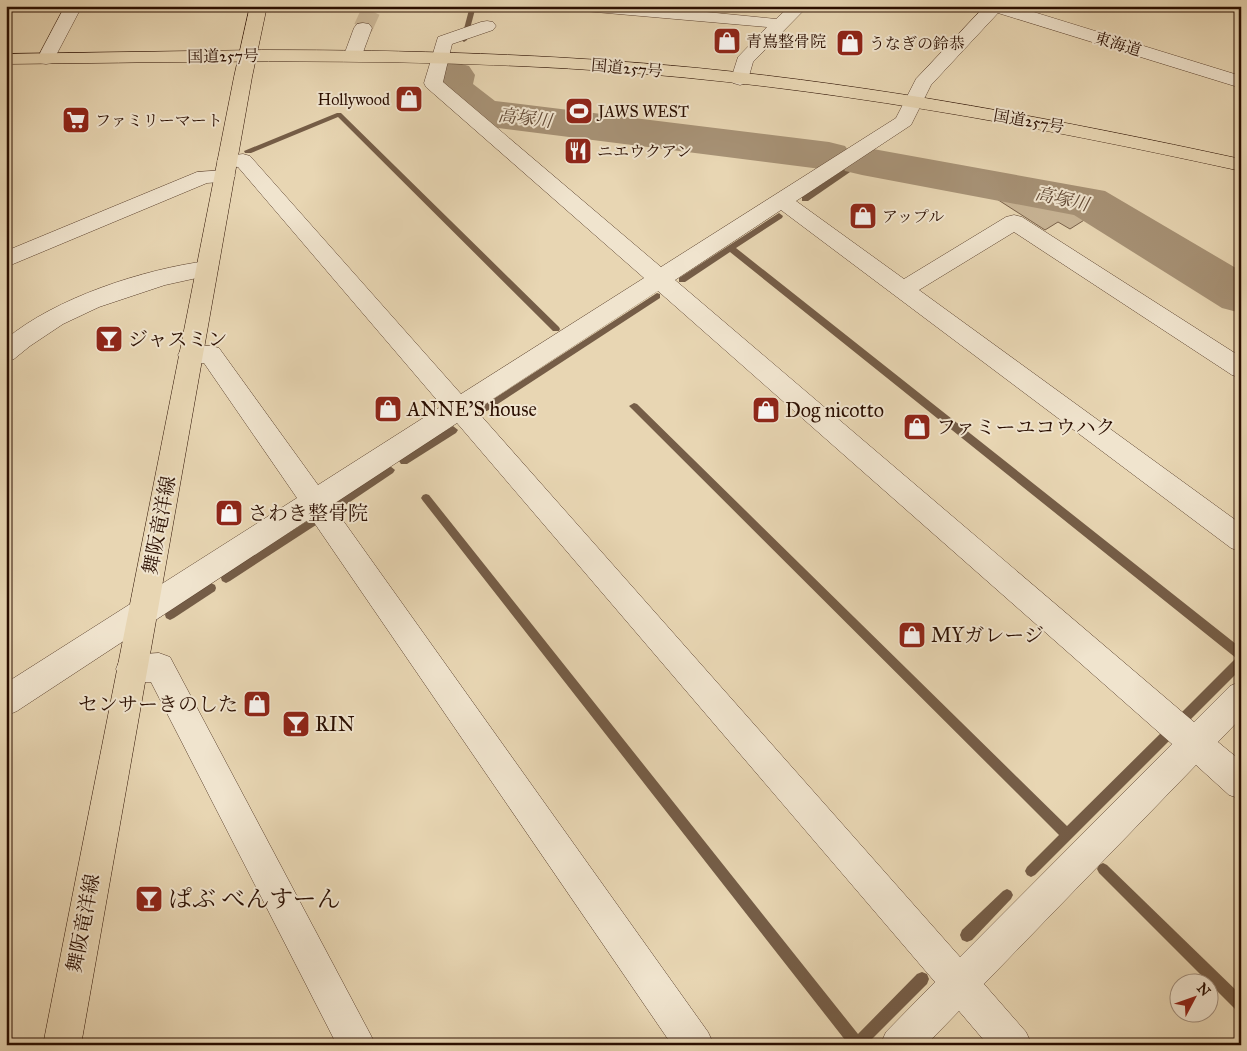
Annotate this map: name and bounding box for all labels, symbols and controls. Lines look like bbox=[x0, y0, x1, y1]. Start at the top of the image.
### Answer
shop icon: 青嶌整骨院 bbox=[712, 26, 742, 56]
shop icon: うなぎの鈴恭 bbox=[835, 28, 865, 58]
street label: 東海道 bbox=[1092, 28, 1144, 60]
place label: 青嶌整骨院 bbox=[746, 32, 826, 51]
place label: うなぎの鈴恭 bbox=[869, 34, 965, 53]
street label: 国道257号 bbox=[187, 46, 259, 66]
street label: 国道257号 bbox=[590, 55, 664, 81]
shop icon: Hollywood bbox=[394, 84, 424, 114]
place label: Hollywood bbox=[318, 90, 390, 109]
sports icon: JAWS WEST bbox=[564, 96, 594, 126]
place label: JAWS WEST bbox=[596, 102, 689, 122]
water label: 高塚川 bbox=[497, 104, 555, 132]
supermarket icon: ファミリーマート bbox=[61, 105, 91, 135]
street label: 国道257号 bbox=[992, 105, 1066, 137]
place label: ファミリーマート bbox=[95, 111, 223, 130]
restaurant icon: ニエウクアン bbox=[563, 136, 593, 166]
place label: ニエウクアン bbox=[597, 142, 692, 161]
water label: 高塚川 bbox=[1033, 182, 1093, 216]
shop icon: アップル bbox=[848, 201, 878, 231]
place label: アップル bbox=[882, 207, 944, 226]
bar icon: ジャスミン bbox=[94, 324, 124, 354]
place label: ジャスミン bbox=[128, 327, 228, 351]
shop icon: ANNE'S house bbox=[373, 394, 403, 424]
shop icon: Dog nicotto bbox=[751, 395, 781, 425]
place label: ANNE'S house bbox=[406, 397, 537, 421]
place label: Dog nicotto bbox=[785, 398, 884, 423]
shop icon: ファミーユコウハク bbox=[902, 412, 932, 442]
place label: ファミーユコウハク bbox=[936, 415, 1116, 439]
street label: 舞阪竜洋線 bbox=[138, 474, 180, 576]
shop icon: さわき整骨院 bbox=[214, 498, 244, 528]
place label: さわき整骨院 bbox=[248, 501, 368, 525]
shop icon: MYガレージ bbox=[897, 620, 927, 650]
place label: MYガレージ bbox=[931, 623, 1044, 647]
shop icon: センサーきのした bbox=[242, 689, 272, 719]
place label: センサーきのした bbox=[78, 692, 238, 716]
bar icon: RIN bbox=[281, 709, 311, 739]
place label: RIN bbox=[315, 712, 355, 736]
street label: 舞阪竜洋線 bbox=[62, 872, 104, 974]
bar icon: ぱぶ べんすーん bbox=[134, 884, 164, 914]
place label: ぱぶ べんすーん bbox=[168, 884, 340, 914]
north arrow bbox=[1170, 974, 1220, 1024]
text: N bbox=[1193, 980, 1214, 1000]

